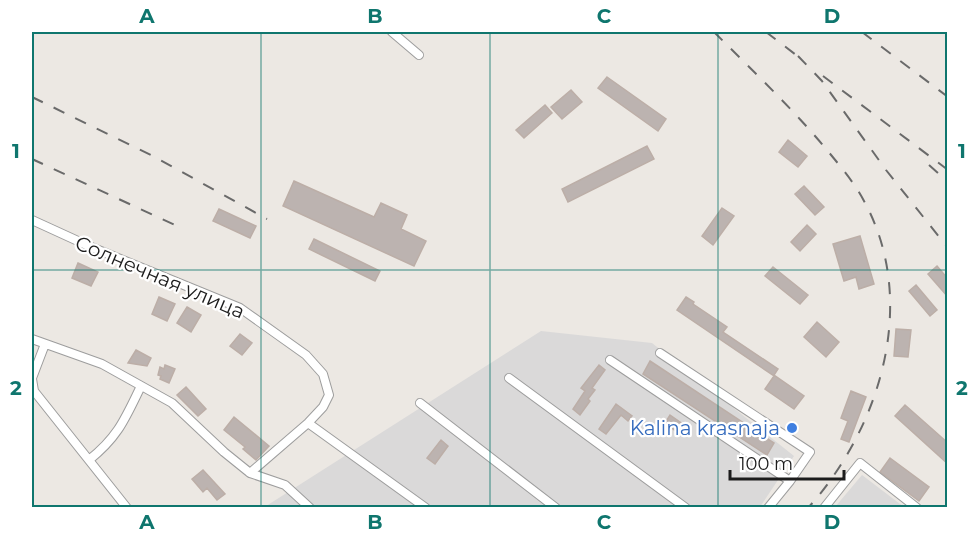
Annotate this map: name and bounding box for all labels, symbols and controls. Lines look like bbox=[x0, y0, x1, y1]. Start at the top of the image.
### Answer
text: A bbox=[138, 4, 155, 28]
text: B bbox=[367, 4, 383, 28]
text: C bbox=[597, 4, 612, 28]
text: D bbox=[824, 4, 840, 28]
text: 1 bbox=[12, 139, 20, 163]
text: 1 bbox=[958, 139, 966, 163]
street label: Солнечная улица bbox=[72, 230, 248, 324]
text: 2 bbox=[10, 376, 22, 400]
text: 2 bbox=[956, 376, 968, 400]
place label: Kalina krasnaja bbox=[630, 416, 780, 440]
marker: Kalina krasnaja bbox=[785, 421, 799, 435]
scale bar bbox=[730, 443, 844, 481]
text: 100 m bbox=[739, 453, 793, 475]
text: A bbox=[138, 510, 155, 534]
text: B bbox=[367, 510, 383, 534]
text: C bbox=[597, 510, 612, 534]
text: D bbox=[824, 510, 840, 534]

